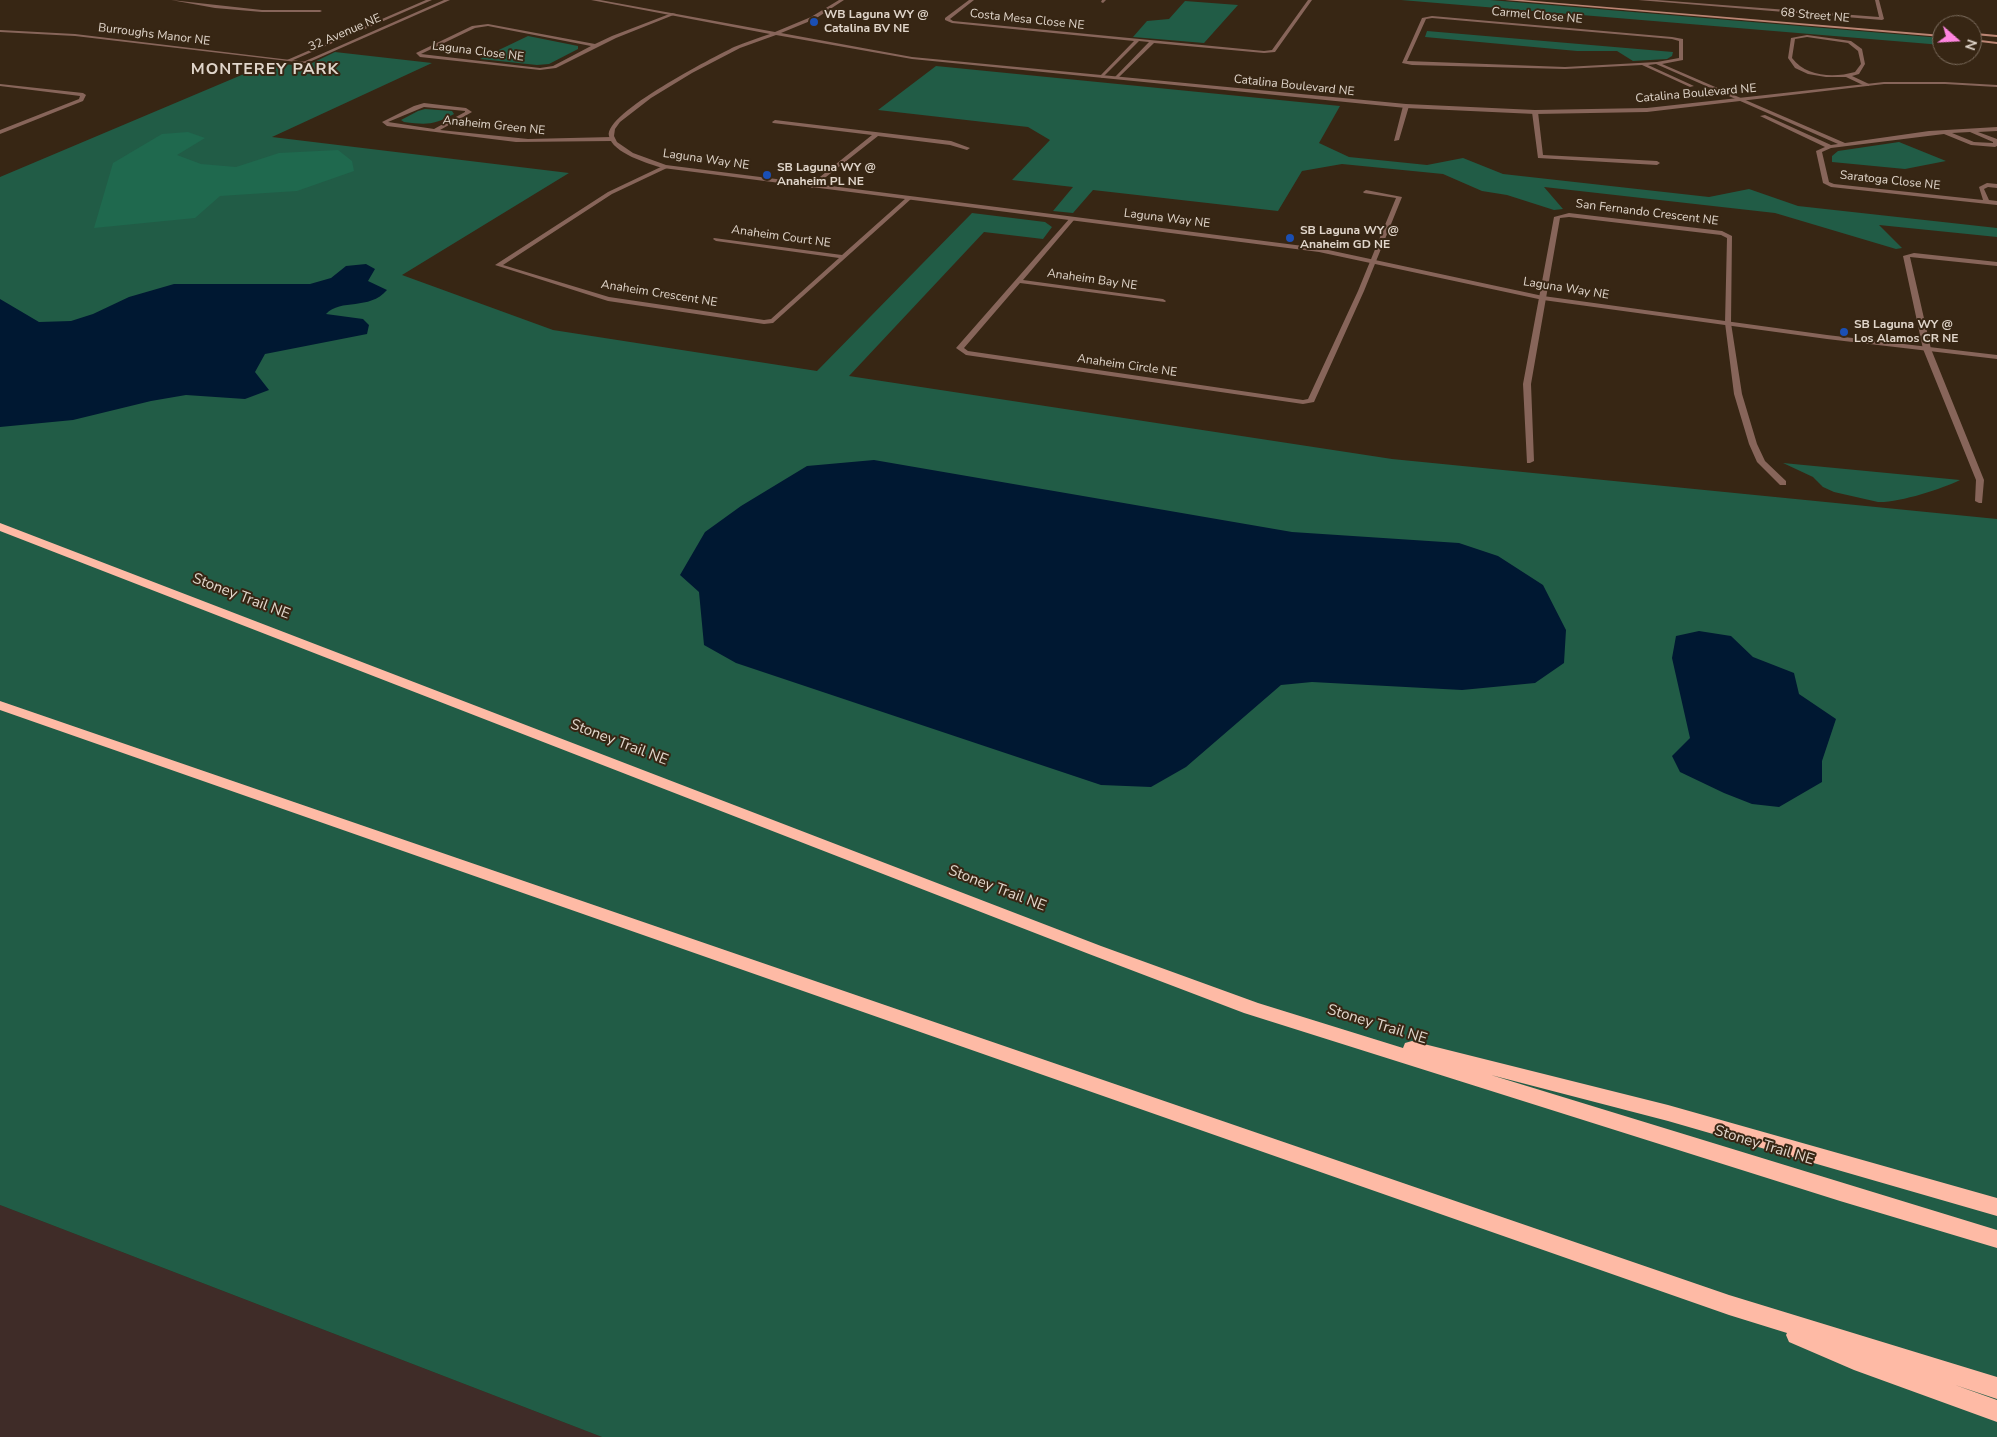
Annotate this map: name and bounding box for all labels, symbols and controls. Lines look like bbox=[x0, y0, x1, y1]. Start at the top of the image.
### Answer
street label: Carmel Close NE bbox=[1491, 5, 1583, 27]
street label: 68 Street NE bbox=[1780, 6, 1850, 26]
street label: Costa Mesa Close NE bbox=[969, 7, 1085, 33]
place label: WB Laguna WY @ Catalina BV NE bbox=[824, 8, 929, 36]
street label: 32 Avenue NE bbox=[307, 11, 383, 55]
north arrow bbox=[1932, 15, 1982, 65]
marker: WB Laguna WY @ Catalina BV NE bbox=[808, 16, 820, 28]
street label: Burroughs Manor NE bbox=[97, 21, 211, 49]
text: N bbox=[1960, 37, 1981, 53]
street label: Laguna Close NE bbox=[431, 39, 525, 65]
district label: MONTEREY PARK bbox=[189, 60, 341, 80]
street label: Catalina Boulevard NE bbox=[1233, 72, 1355, 100]
street label: Catalina Boulevard NE bbox=[1635, 82, 1757, 106]
street label: Anaheim Green NE bbox=[442, 113, 546, 139]
street label: Laguna Way NE bbox=[662, 147, 750, 173]
place label: SB Laguna WY @ Anaheim PL NE bbox=[777, 161, 876, 189]
marker: SB Laguna WY @ Anaheim PL NE bbox=[761, 169, 773, 181]
street label: Saratoga Close NE bbox=[1839, 169, 1941, 193]
street label: San Fernando Crescent NE bbox=[1575, 197, 1719, 229]
street label: Laguna Way NE bbox=[1123, 207, 1211, 231]
street label: Anaheim Court NE bbox=[730, 223, 832, 251]
place label: SB Laguna WY @ Anaheim GD NE bbox=[1300, 224, 1399, 252]
marker: SB Laguna WY @ Anaheim GD NE bbox=[1284, 232, 1296, 244]
street label: Anaheim Bay NE bbox=[1046, 267, 1138, 293]
street label: Laguna Way NE bbox=[1522, 275, 1610, 303]
street label: Anaheim Crescent NE bbox=[600, 278, 718, 310]
place label: SB Laguna WY @ Los Alamos CR NE bbox=[1854, 318, 1958, 346]
marker: SB Laguna WY @ Los Alamos CR NE bbox=[1838, 326, 1850, 338]
street label: Anaheim Circle NE bbox=[1076, 352, 1178, 380]
street label: Stoney Trail NE bbox=[189, 570, 293, 624]
street label: Stoney Trail NE bbox=[567, 716, 671, 770]
street label: Stoney Trail NE bbox=[945, 862, 1049, 916]
street label: Stoney Trail NE bbox=[1325, 1001, 1429, 1049]
street label: Stoney Trail NE bbox=[1712, 1122, 1816, 1170]

